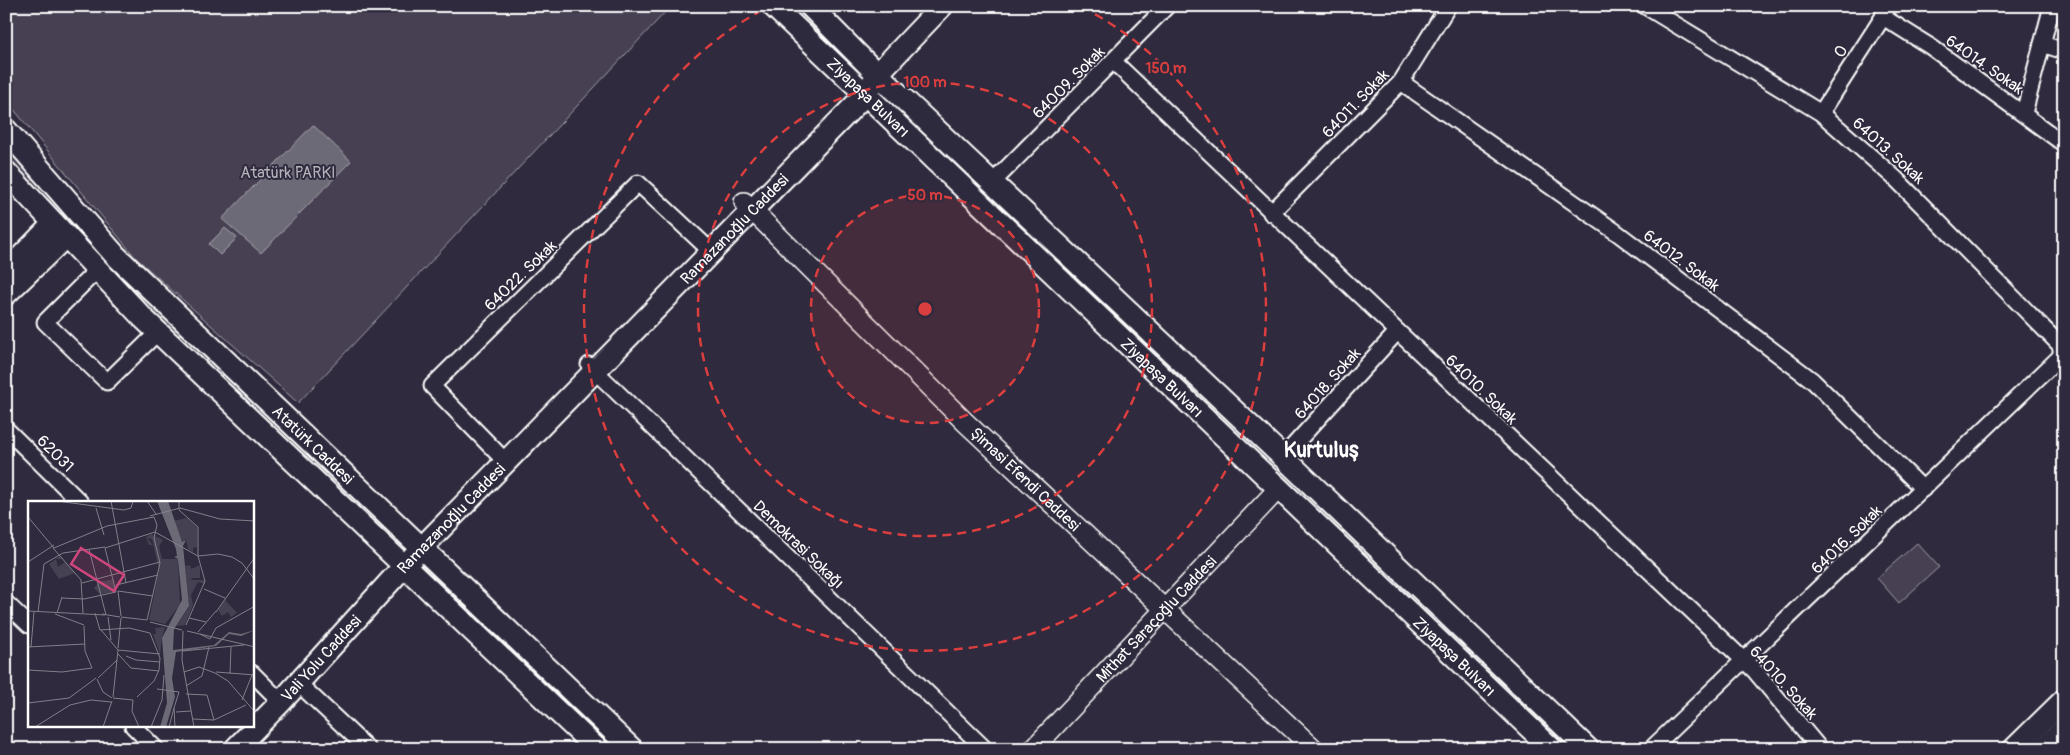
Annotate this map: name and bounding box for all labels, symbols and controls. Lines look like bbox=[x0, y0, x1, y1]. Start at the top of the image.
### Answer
street label: 64014. Sokak bbox=[1942, 31, 2028, 99]
street label: 64009. Sokak bbox=[1028, 42, 1109, 123]
street label: 0 bbox=[1829, 42, 1852, 61]
street label: Ziyapaşa Bulvarı bbox=[822, 54, 913, 142]
text: 150 m bbox=[1146, 59, 1186, 78]
street label: 64011. Sokak bbox=[1318, 65, 1394, 142]
text: 100 m bbox=[904, 73, 946, 92]
street label: 64013. Sokak bbox=[1848, 113, 1929, 189]
park label: Atatürk PARKI bbox=[240, 163, 336, 183]
street label: Ramazanoğlu Caddesi bbox=[676, 170, 793, 289]
text: 50 m bbox=[908, 186, 942, 205]
street label: 64012. Sokak bbox=[1639, 226, 1724, 296]
street label: 64022. Sokak bbox=[480, 236, 561, 315]
centre of rings bbox=[916, 300, 934, 318]
street label: Ziyapaşa Bulvarı bbox=[1116, 334, 1207, 422]
street label: 64018. Sokak bbox=[1290, 343, 1365, 424]
street label: 64010. Sokak bbox=[1441, 350, 1522, 429]
street label: Atatürk Caddesi bbox=[267, 401, 358, 489]
street label: Şimasi Efendi Caddesi bbox=[966, 423, 1084, 536]
street label: 62031 bbox=[33, 431, 78, 476]
district label: Kurtuluş bbox=[1284, 437, 1359, 464]
street label: Ramazanoğlu Caddesi bbox=[393, 459, 510, 578]
street label: Demokrasi Sokağı bbox=[749, 496, 848, 593]
inset map bbox=[28, 501, 254, 728]
street label: 64016. Sokak bbox=[1807, 501, 1887, 578]
street label: Mithat Saraçoğlu Caddesi bbox=[1092, 552, 1221, 687]
street label: Vali Yolu Caddesi bbox=[277, 611, 366, 706]
street label: Ziyapaşa Bulvarı bbox=[1408, 613, 1500, 701]
street label: 64010. Sokak bbox=[1745, 642, 1822, 724]

